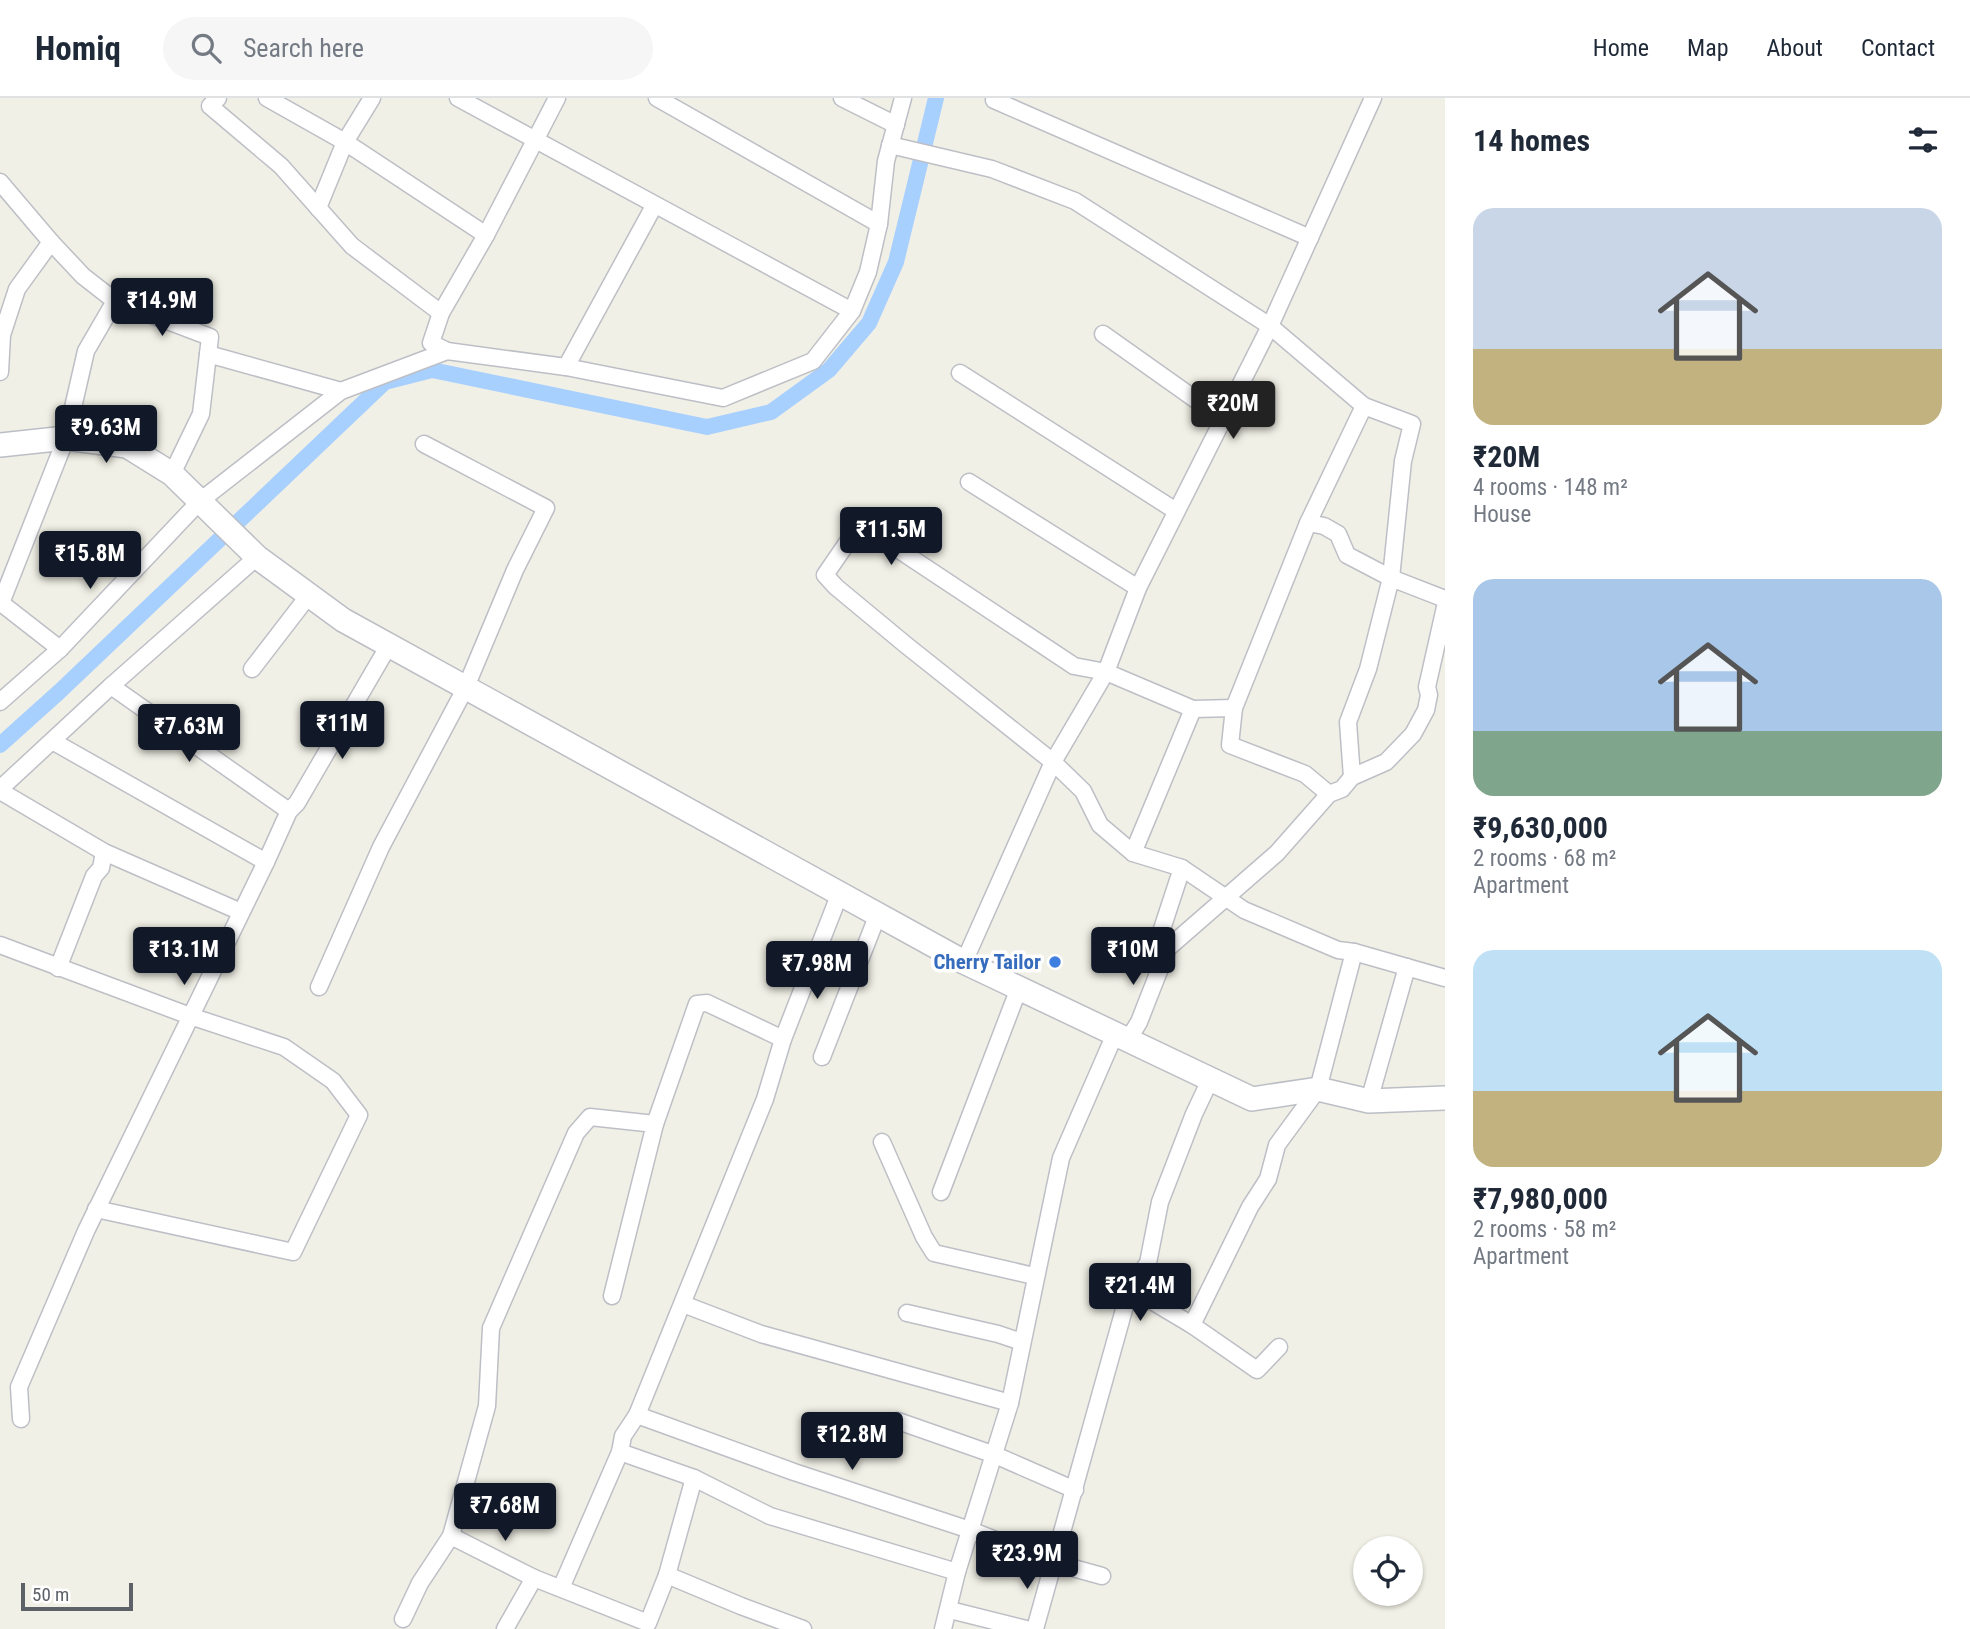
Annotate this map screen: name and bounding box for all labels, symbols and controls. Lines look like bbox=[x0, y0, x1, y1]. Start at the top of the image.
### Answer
search box bbox=[163, 17, 653, 80]
text: Homiq bbox=[35, 29, 121, 68]
icon: search bbox=[187, 29, 225, 67]
text: Search here bbox=[243, 33, 364, 63]
text: Home bbox=[1593, 34, 1649, 62]
text: Map bbox=[1687, 34, 1729, 62]
text: About bbox=[1767, 34, 1823, 62]
text: Contact bbox=[1861, 34, 1935, 62]
icon: filters bbox=[1904, 121, 1942, 159]
text: 14 homes bbox=[1473, 123, 1590, 158]
icon: home bbox=[1645, 253, 1771, 379]
pin: ₹14.9M bbox=[105, 278, 219, 338]
text: ₹14.9M bbox=[127, 287, 197, 314]
pin: ₹20M bbox=[1192, 382, 1274, 441]
text: ₹20M bbox=[1207, 390, 1259, 417]
pin: ₹9.63M bbox=[49, 406, 163, 465]
text: ₹9.63M bbox=[71, 414, 141, 441]
text: ₹20M bbox=[1473, 439, 1540, 474]
text: 4 rooms · 148 m² bbox=[1473, 474, 1628, 501]
text: House bbox=[1473, 501, 1531, 528]
pin: ₹11.5M bbox=[834, 508, 948, 567]
text: ₹11.5M bbox=[856, 516, 926, 543]
pin: ₹15.8M bbox=[33, 532, 147, 591]
text: ₹15.8M bbox=[55, 540, 125, 567]
icon: home bbox=[1645, 624, 1771, 750]
pin: ₹11M bbox=[301, 702, 383, 761]
pin: ₹7.63M bbox=[132, 704, 246, 764]
text: ₹11M bbox=[316, 710, 368, 737]
text: ₹7.63M bbox=[154, 713, 224, 740]
text: ₹9,630,000 bbox=[1473, 810, 1608, 845]
text: 2 rooms · 68 m² bbox=[1473, 845, 1616, 872]
text: Apartment bbox=[1473, 872, 1569, 899]
pin: ₹13.1M bbox=[127, 928, 241, 987]
pin: ₹10M bbox=[1092, 928, 1174, 987]
text: ₹13.1M bbox=[149, 936, 219, 963]
text: ₹10M bbox=[1107, 936, 1159, 963]
pin: ₹7.98M bbox=[760, 942, 874, 1001]
text: ₹7.98M bbox=[782, 950, 852, 977]
place label: Cherry Tailor bbox=[933, 950, 1041, 974]
marker: Cherry Tailor bbox=[1047, 954, 1063, 970]
icon: home bbox=[1645, 995, 1771, 1121]
text: ₹7,980,000 bbox=[1473, 1181, 1608, 1216]
text: 2 rooms · 58 m² bbox=[1473, 1216, 1616, 1243]
text: Apartment bbox=[1473, 1243, 1569, 1270]
pin: ₹21.4M bbox=[1083, 1264, 1197, 1323]
text: ₹21.4M bbox=[1105, 1272, 1175, 1299]
pin: ₹12.8M bbox=[795, 1412, 909, 1472]
text: ₹12.8M bbox=[817, 1421, 887, 1448]
pin: ₹7.68M bbox=[448, 1484, 562, 1543]
text: ₹7.68M bbox=[470, 1492, 540, 1519]
pin: ₹23.9M bbox=[970, 1532, 1084, 1591]
map controls bbox=[1353, 1536, 1423, 1606]
button: locate bbox=[1353, 1536, 1423, 1606]
text: ₹23.9M bbox=[992, 1540, 1062, 1567]
scale bar bbox=[21, 1580, 133, 1612]
text: 50 m bbox=[32, 1583, 69, 1606]

